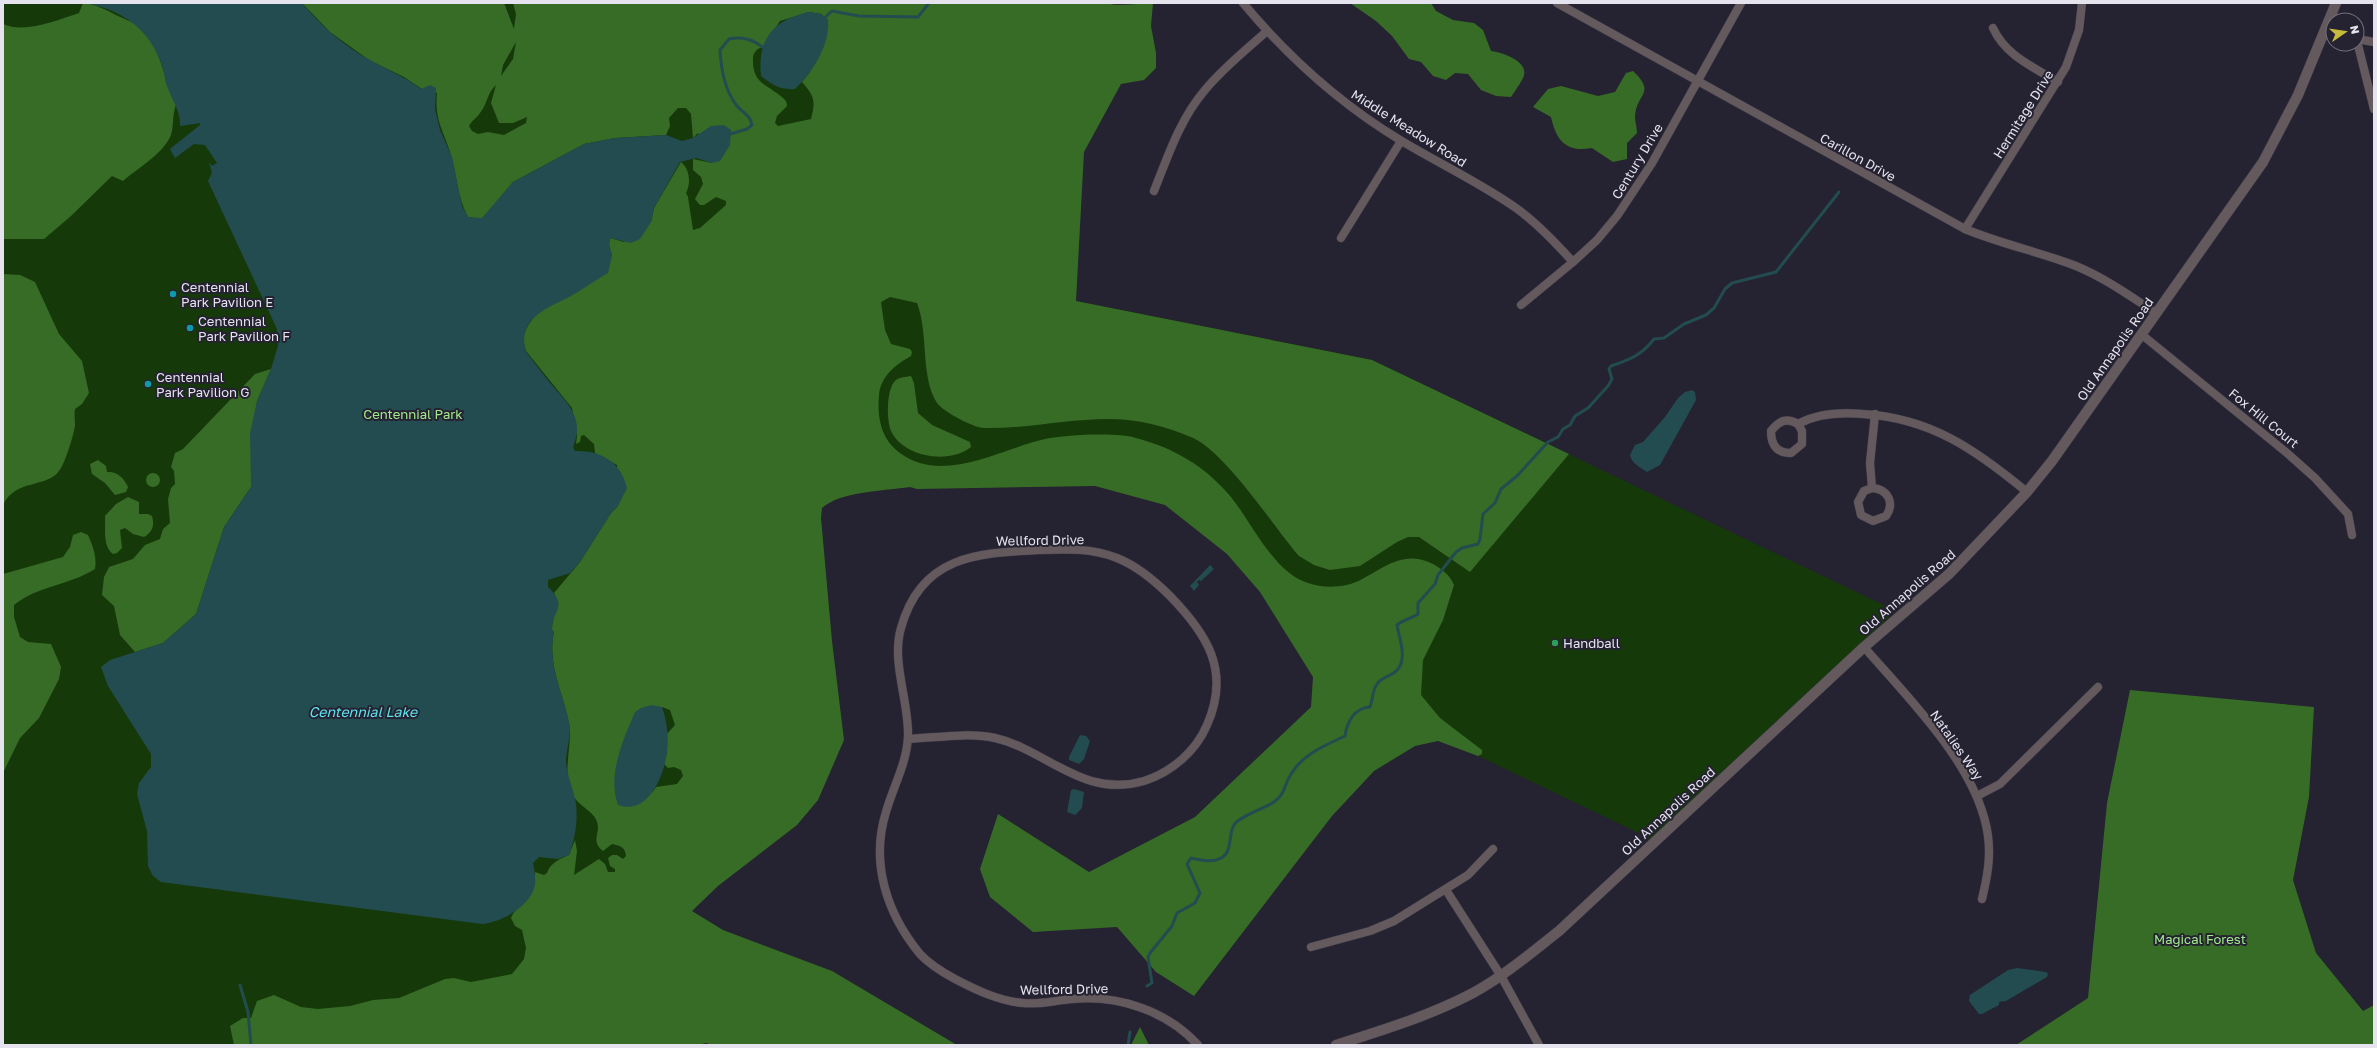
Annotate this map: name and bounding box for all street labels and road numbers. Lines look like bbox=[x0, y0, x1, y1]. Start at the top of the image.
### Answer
street label: Hermitage Drive bbox=[1989, 67, 2057, 161]
street label: Middle Meadow Road bbox=[1348, 86, 1470, 170]
street label: Century Drive bbox=[1608, 120, 1666, 202]
street label: Carillon Drive bbox=[1817, 130, 1899, 184]
street label: Old Annapolis Road bbox=[2073, 294, 2157, 404]
street label: Fox Hill Court bbox=[2226, 385, 2302, 451]
street label: Wellford Drive bbox=[996, 531, 1084, 549]
street label: Old Annapolis Road bbox=[1856, 546, 1958, 638]
street label: Natalies Way bbox=[1927, 707, 1987, 783]
street label: Old Annapolis Road bbox=[1618, 763, 1718, 859]
street label: Wellford Drive bbox=[1020, 980, 1108, 998]

